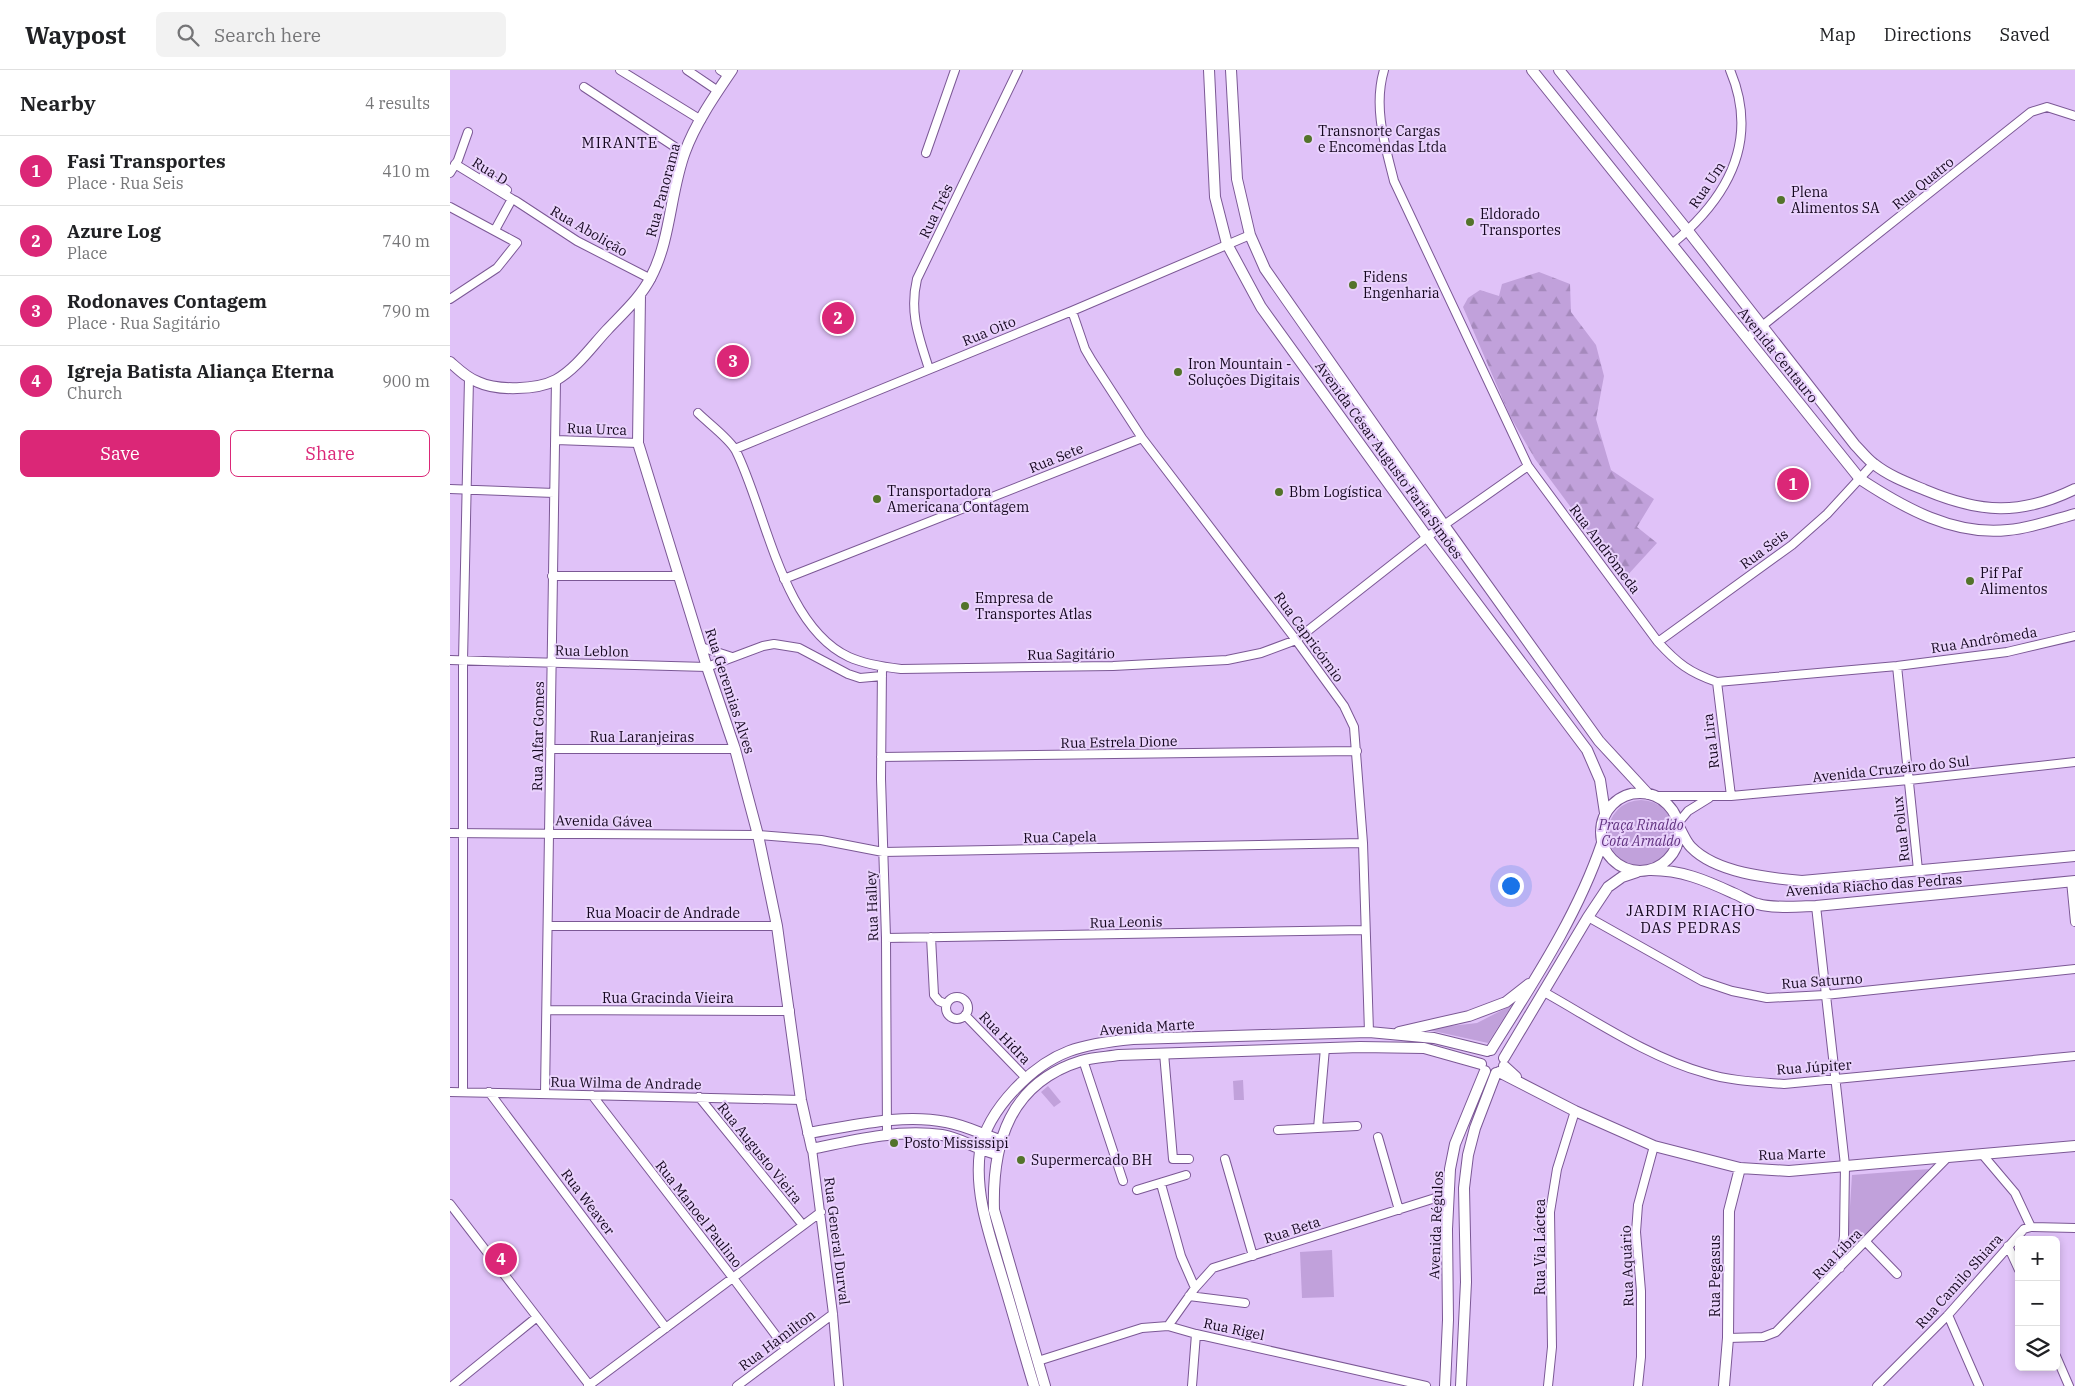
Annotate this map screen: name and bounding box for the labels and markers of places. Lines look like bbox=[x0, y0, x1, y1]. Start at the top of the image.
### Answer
place label: Transnorte Cargas e Encomendas Ltda bbox=[1318, 122, 1447, 156]
marker: Transnorte Cargas e Encomendas Ltda bbox=[1302, 133, 1314, 145]
place label: Plena Alimentos SA bbox=[1791, 183, 1880, 217]
marker: Plena Alimentos SA bbox=[1775, 194, 1787, 206]
place label: Eldorado Transportes bbox=[1480, 205, 1561, 239]
marker: Eldorado Transportes bbox=[1464, 216, 1476, 228]
place label: Fidens Engenharia bbox=[1363, 268, 1440, 302]
marker: Fidens Engenharia bbox=[1347, 279, 1359, 291]
pin: 2 bbox=[822, 299, 854, 337]
pin: 3 bbox=[717, 342, 749, 380]
place label: Iron Mountain - Soluções Digitais bbox=[1188, 355, 1300, 389]
marker: Iron Mountain - Soluções Digitais bbox=[1172, 366, 1184, 378]
pin: 1 bbox=[1777, 465, 1809, 503]
place label: Transportadora Americana Contagem bbox=[887, 482, 1029, 516]
place label: Bbm Logística bbox=[1289, 483, 1383, 501]
marker: Bbm Logística bbox=[1273, 486, 1285, 498]
marker: Transportadora Americana Contagem bbox=[871, 493, 883, 505]
place label: Pif Paf Alimentos bbox=[1980, 564, 2048, 598]
marker: Pif Paf Alimentos bbox=[1964, 575, 1976, 587]
place label: Empresa de Transportes Atlas bbox=[975, 589, 1092, 623]
marker: Empresa de Transportes Atlas bbox=[959, 600, 971, 612]
place label: Posto Mississipi bbox=[904, 1134, 1009, 1152]
marker: Posto Mississipi bbox=[888, 1137, 900, 1149]
place label: Supermercado BH bbox=[1031, 1151, 1152, 1169]
marker: Supermercado BH bbox=[1015, 1154, 1027, 1166]
pin: 4 bbox=[485, 1240, 517, 1278]

